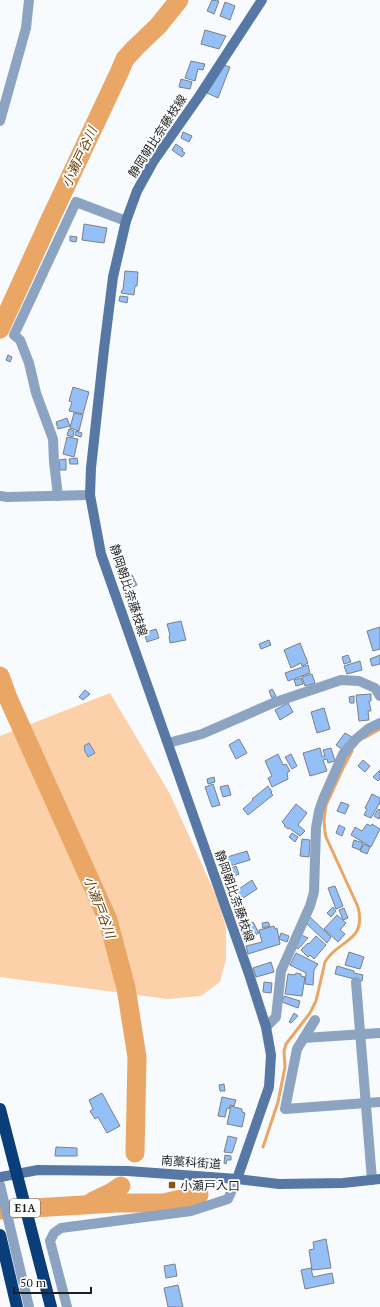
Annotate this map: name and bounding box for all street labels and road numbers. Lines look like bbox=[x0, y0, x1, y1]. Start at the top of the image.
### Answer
street label: 静岡朝比奈藤枝線 bbox=[125, 92, 189, 180]
street label: 静岡朝比奈藤枝線 bbox=[107, 542, 151, 638]
street label: 静岡朝比奈藤枝線 bbox=[212, 848, 258, 944]
street label: 南藁科街道 bbox=[161, 1152, 221, 1172]
road number: E1A bbox=[10, 1199, 40, 1217]

